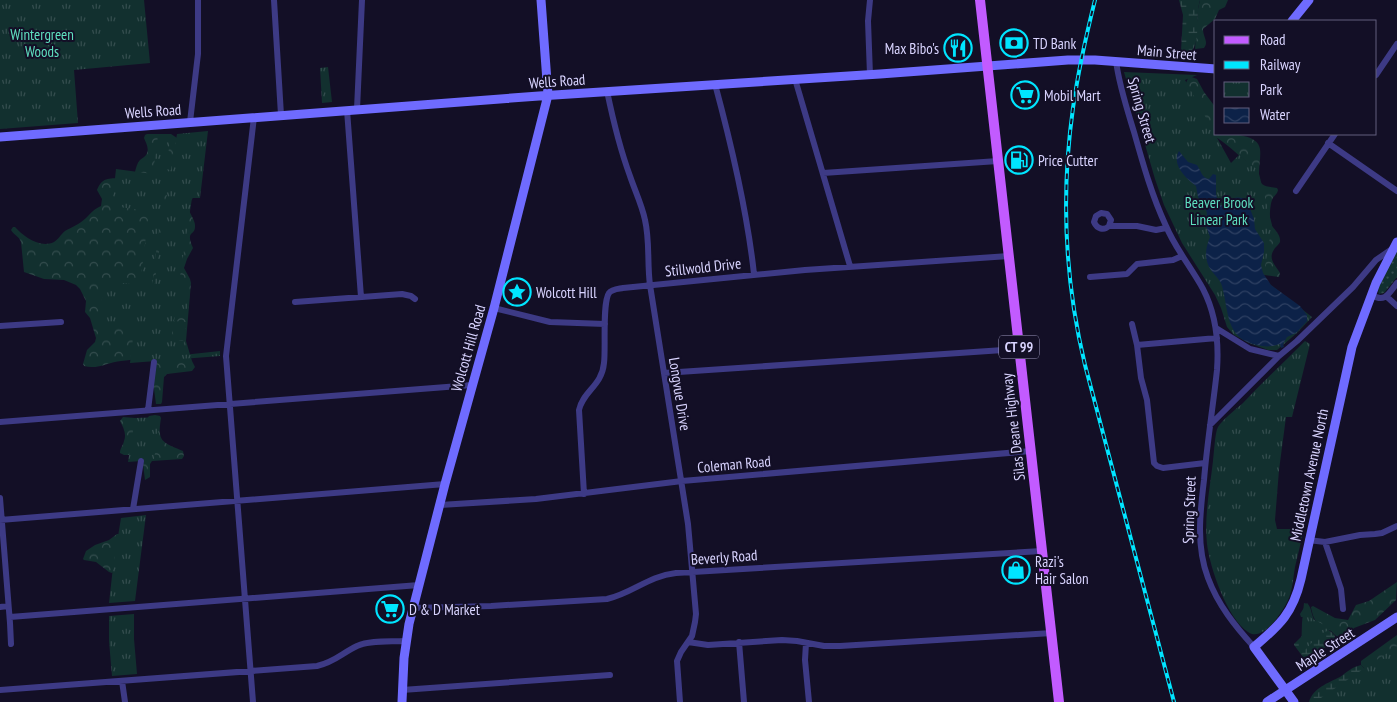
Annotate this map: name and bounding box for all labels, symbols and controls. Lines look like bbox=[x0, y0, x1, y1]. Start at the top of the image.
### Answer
legend bbox=[1214, 20, 1377, 135]
park label: Wintergreen Woods bbox=[10, 25, 74, 61]
bank icon: TD Bank bbox=[999, 28, 1029, 58]
text: Road bbox=[1260, 30, 1286, 49]
restaurant icon: Max Bibo's bbox=[943, 33, 973, 63]
place label: TD Bank bbox=[1033, 34, 1076, 53]
place label: Max Bibo's bbox=[885, 39, 939, 58]
street label: Main Street bbox=[1136, 40, 1198, 64]
text: Railway bbox=[1260, 55, 1301, 74]
street label: Wells Road bbox=[528, 70, 586, 92]
street label: Spring Street bbox=[1124, 75, 1160, 145]
supermarket icon: Mobil Mart bbox=[1010, 80, 1040, 110]
text: Park bbox=[1260, 80, 1282, 99]
place label: Mobil Mart bbox=[1044, 86, 1101, 105]
street label: Wells Road bbox=[124, 100, 182, 122]
text: Water bbox=[1260, 105, 1291, 124]
fuel station icon: Price Cutter bbox=[1004, 145, 1034, 175]
place label: Price Cutter bbox=[1038, 151, 1099, 170]
park label: Beaver Brook Linear Park bbox=[1185, 193, 1253, 229]
street label: Stillwold Drive bbox=[664, 254, 742, 280]
place icon: Wolcott Hill bbox=[502, 277, 532, 307]
place label: Wolcott Hill bbox=[536, 283, 597, 302]
street label: Wolcott Hill Road bbox=[447, 302, 489, 394]
road number: CT 99 bbox=[999, 336, 1039, 358]
street label: Longvue Drive bbox=[665, 356, 695, 432]
street label: Silas Deane Highway bbox=[997, 372, 1029, 482]
street label: Middletown Avenue North bbox=[1286, 407, 1332, 543]
street label: Coleman Road bbox=[696, 451, 772, 477]
street label: Spring Street bbox=[1178, 476, 1200, 544]
street label: Beverly Road bbox=[690, 545, 758, 569]
place label: Razi's Hair Salon bbox=[1035, 552, 1089, 588]
shop icon: Razi's Hair Salon bbox=[1001, 555, 1031, 585]
supermarket icon: D & D Market bbox=[375, 594, 405, 624]
place label: D & D Market bbox=[409, 600, 480, 619]
street label: Maple Street bbox=[1292, 623, 1358, 675]

